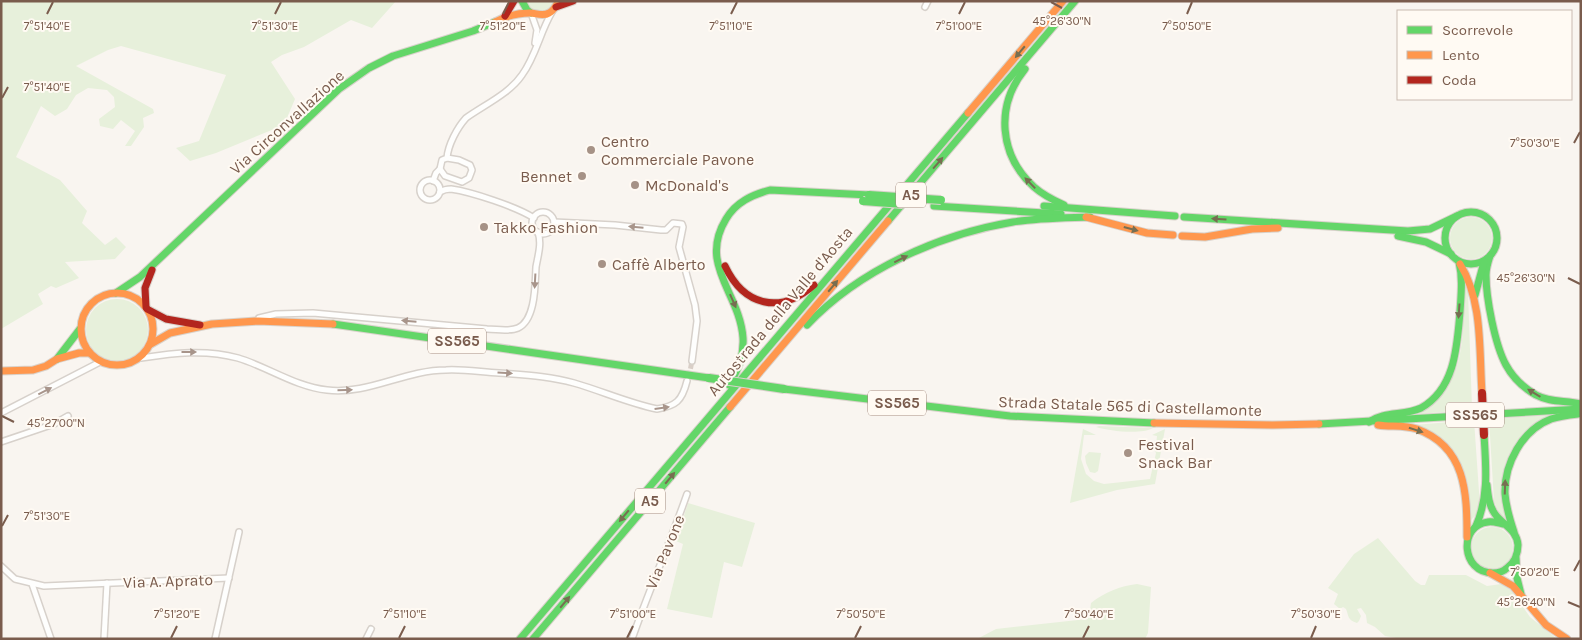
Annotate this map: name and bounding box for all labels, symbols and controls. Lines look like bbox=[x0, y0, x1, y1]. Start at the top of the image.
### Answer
legend bbox=[1397, 10, 1572, 100]
text: 45°26'30"N bbox=[1032, 14, 1092, 28]
text: 7°51'40"E bbox=[24, 19, 70, 33]
text: 7°51'30"E bbox=[252, 19, 298, 33]
text: 7°51'20"E bbox=[480, 19, 526, 33]
text: 7°51'10"E bbox=[709, 19, 753, 33]
text: 7°51'00"E bbox=[936, 19, 982, 33]
text: 7°50'50"E bbox=[1162, 19, 1212, 33]
text: Scorrevole bbox=[1442, 21, 1513, 39]
one-way arrow bbox=[1014, 45, 1025, 58]
text: Lento bbox=[1442, 46, 1480, 64]
street label: Via Circonvallazione bbox=[226, 66, 348, 178]
text: Coda bbox=[1442, 71, 1477, 89]
text: 7°51'40"E bbox=[24, 80, 70, 94]
place label: Centro Commerciale Pavone bbox=[601, 132, 754, 169]
text: 7°50'30"E bbox=[1510, 136, 1560, 150]
marker: Centro Commerciale Pavone bbox=[585, 144, 597, 156]
one-way arrow bbox=[932, 157, 944, 169]
place label: Bennet bbox=[520, 167, 572, 186]
marker: Bennet bbox=[576, 170, 588, 182]
place label: McDonald's bbox=[645, 176, 729, 195]
one-way arrow bbox=[1024, 177, 1036, 189]
marker: McDonald's bbox=[629, 179, 641, 191]
road number: A5 bbox=[896, 182, 926, 208]
one-way arrow bbox=[1211, 214, 1227, 222]
place label: Takko Fashion bbox=[494, 218, 598, 237]
marker: Takko Fashion bbox=[478, 221, 490, 233]
one-way arrow bbox=[628, 222, 644, 230]
street label: Autostrada della Valle d'Aosta bbox=[704, 223, 856, 399]
one-way arrow bbox=[1124, 225, 1139, 233]
place label: Caffè Alberto bbox=[612, 255, 706, 274]
one-way arrow bbox=[894, 255, 908, 263]
marker: Caffè Alberto bbox=[596, 258, 608, 270]
text: 45°26'30"N bbox=[1496, 271, 1556, 285]
one-way arrow bbox=[531, 273, 539, 289]
one-way arrow bbox=[827, 280, 838, 293]
one-way arrow bbox=[730, 294, 738, 308]
one-way arrow bbox=[1455, 303, 1463, 319]
one-way arrow bbox=[400, 317, 416, 325]
road number: SS565 bbox=[428, 328, 486, 354]
one-way arrow bbox=[181, 348, 197, 356]
one-way arrow bbox=[497, 370, 513, 378]
one-way arrow bbox=[337, 386, 353, 394]
one-way arrow bbox=[37, 387, 52, 395]
one-way arrow bbox=[1528, 389, 1541, 398]
road number: SS565 bbox=[868, 390, 926, 416]
street label: Strada Statale 565 di Castellamonte bbox=[998, 392, 1262, 420]
road number: SS565 bbox=[1446, 402, 1504, 428]
one-way arrow bbox=[655, 403, 671, 411]
text: 45°27'00"N bbox=[27, 416, 85, 430]
one-way arrow bbox=[1409, 427, 1424, 435]
place label: Festival Snack Bar bbox=[1138, 435, 1212, 472]
marker: Festival Snack Bar bbox=[1122, 447, 1134, 459]
one-way arrow bbox=[664, 471, 675, 484]
one-way arrow bbox=[1502, 478, 1510, 494]
road number: A5 bbox=[635, 488, 665, 514]
text: 7°51'30"E bbox=[24, 509, 70, 523]
one-way arrow bbox=[619, 509, 630, 522]
street label: Via Pavone bbox=[641, 512, 689, 592]
text: 7°50'20"E bbox=[1510, 565, 1560, 579]
street label: Via A. Aprato bbox=[123, 570, 213, 592]
one-way arrow bbox=[559, 595, 570, 608]
text: 45°26'40"N bbox=[1497, 595, 1555, 609]
text: 7°51'20"E bbox=[154, 607, 200, 621]
text: 7°51'10"E bbox=[383, 607, 427, 621]
text: 7°51'00"E bbox=[610, 607, 656, 621]
text: 7°50'50"E bbox=[836, 607, 886, 621]
text: 7°50'40"E bbox=[1064, 607, 1114, 621]
text: 7°50'30"E bbox=[1291, 607, 1341, 621]

